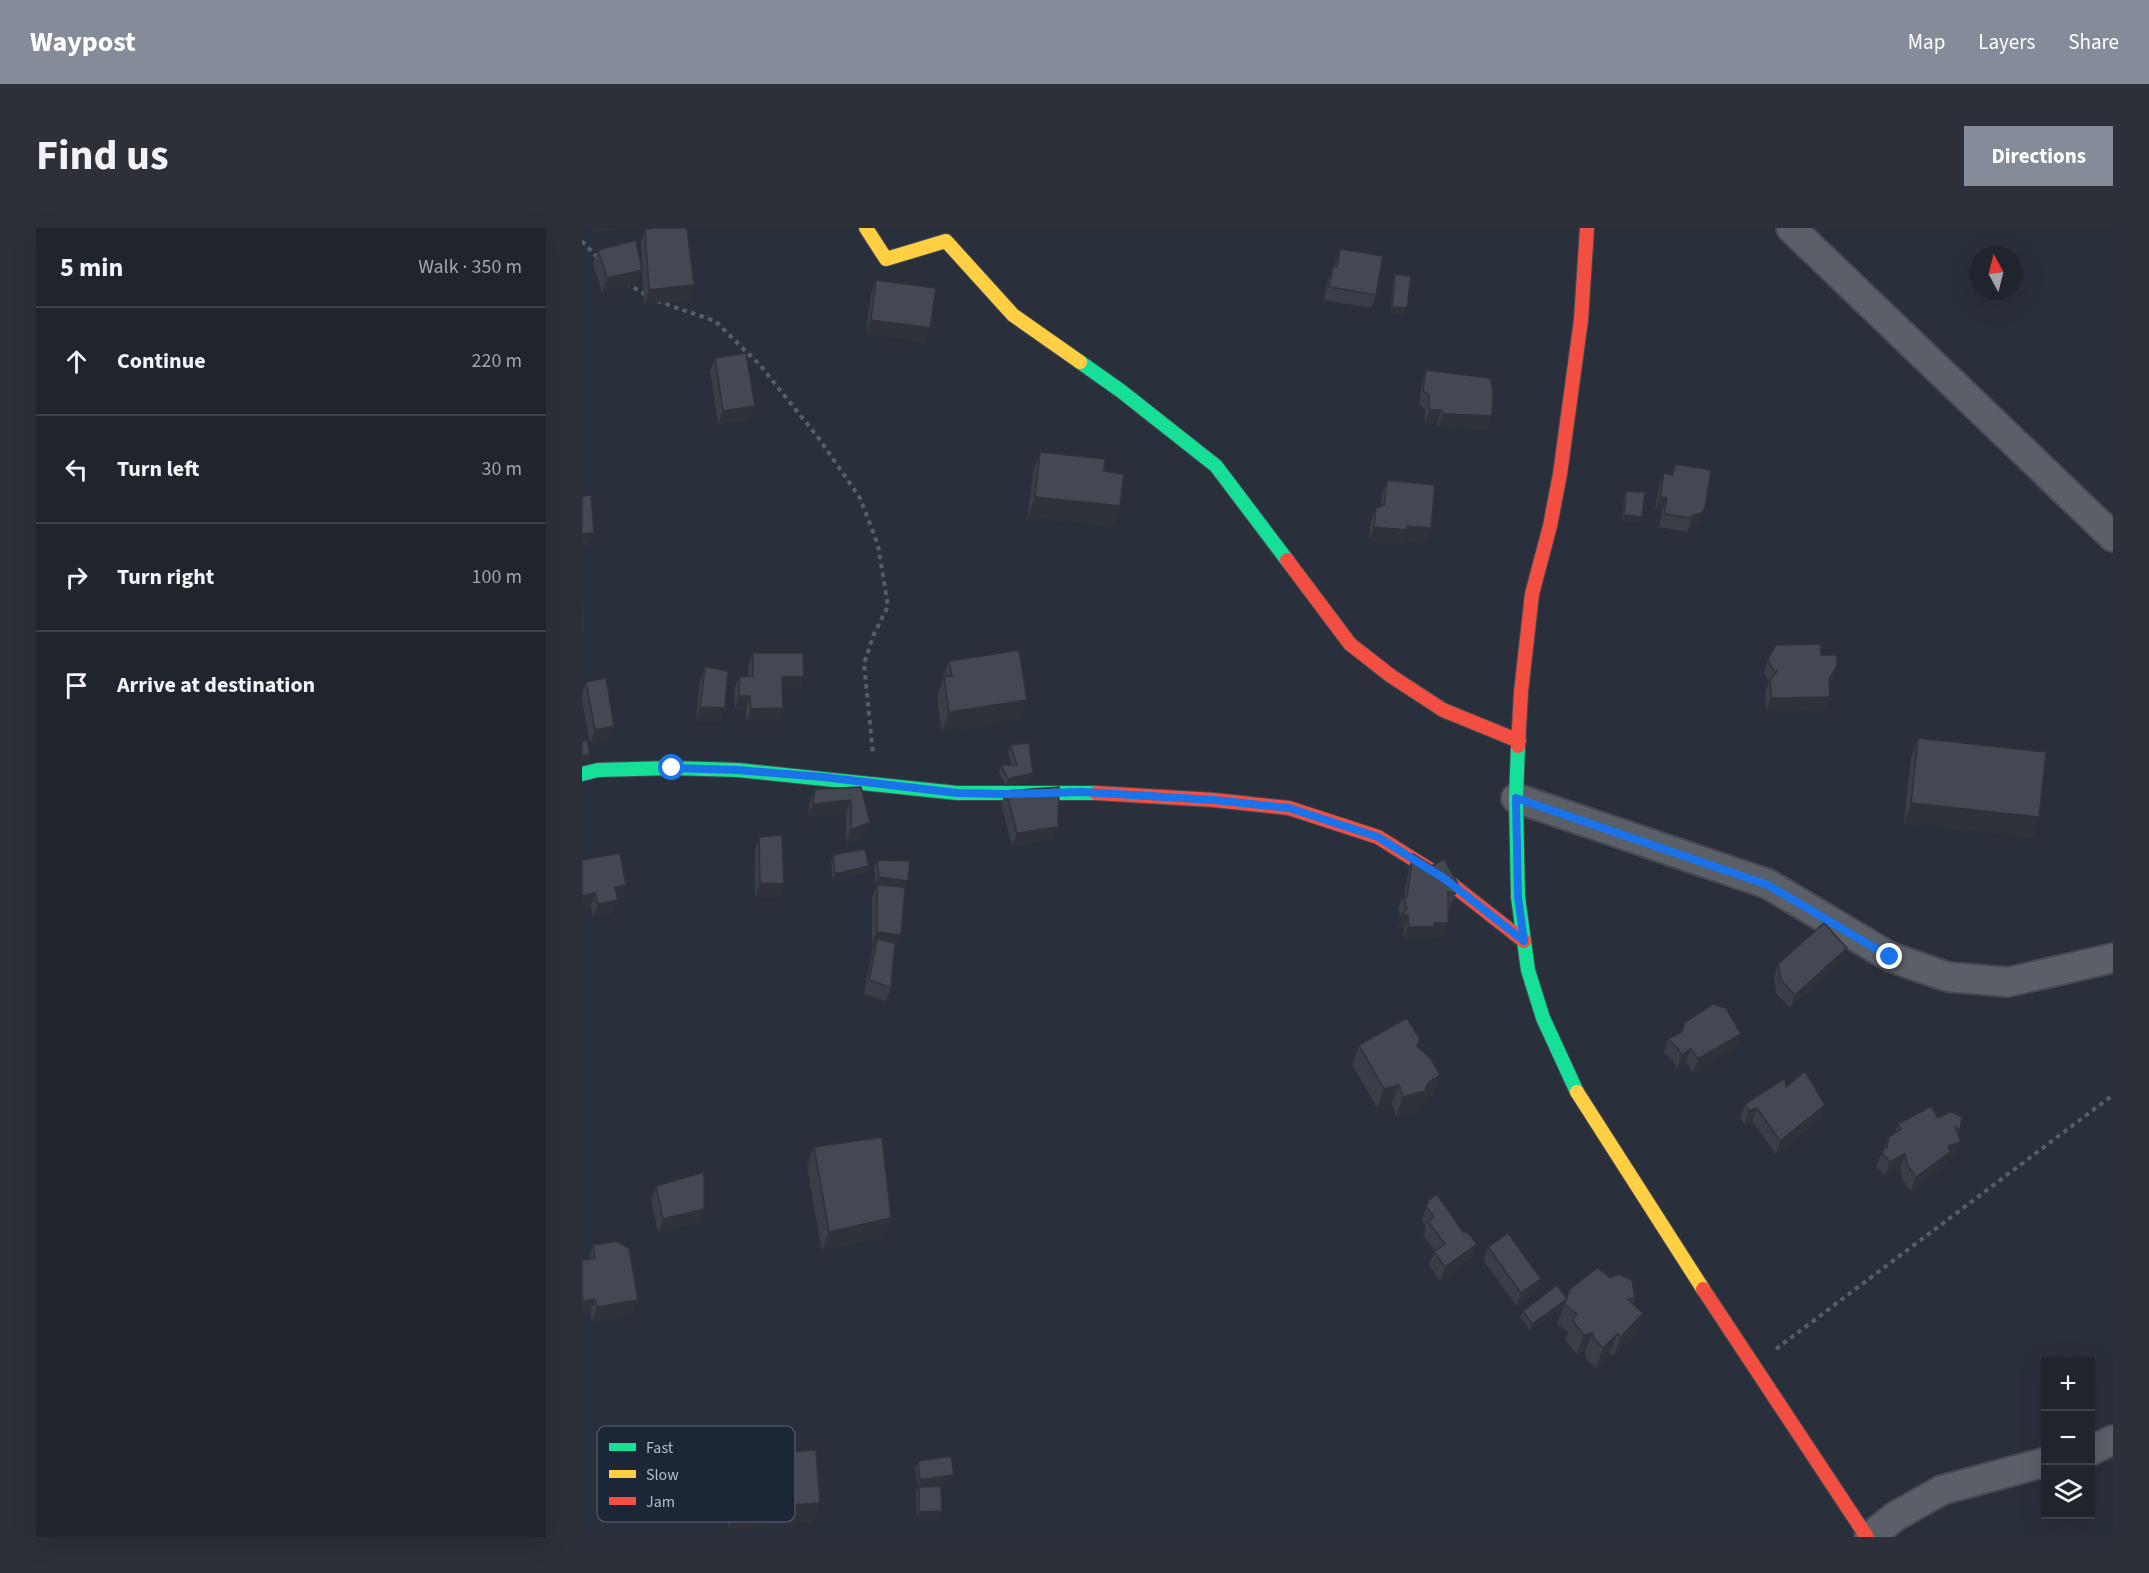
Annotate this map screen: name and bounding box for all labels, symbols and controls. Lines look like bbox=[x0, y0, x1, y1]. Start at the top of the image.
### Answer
text: Waypost bbox=[30, 22, 136, 62]
text: Map bbox=[1908, 27, 1945, 57]
text: Layers bbox=[1978, 27, 2035, 57]
text: Share bbox=[2068, 27, 2119, 57]
text: Find us bbox=[36, 126, 169, 186]
button: Directions bbox=[1964, 126, 2113, 186]
north arrow bbox=[1969, 246, 2023, 300]
text: 5 min bbox=[60, 249, 123, 286]
text: Walk · 350 m bbox=[418, 253, 522, 281]
icon: ahead bbox=[60, 345, 93, 378]
text: Continue bbox=[117, 345, 206, 377]
text: 220 m bbox=[472, 347, 522, 375]
icon: left bbox=[60, 453, 93, 486]
text: Turn left bbox=[117, 453, 199, 485]
text: 30 m bbox=[482, 455, 522, 483]
icon: right bbox=[60, 561, 93, 594]
text: Turn right bbox=[117, 561, 214, 593]
text: 100 m bbox=[472, 563, 522, 591]
icon: arrive bbox=[60, 669, 93, 702]
text: Arrive at destination bbox=[117, 669, 315, 701]
route start bbox=[658, 754, 684, 780]
route end bbox=[1876, 943, 1902, 969]
map controls bbox=[2041, 1357, 2095, 1519]
button: + bbox=[2041, 1357, 2095, 1411]
button: − bbox=[2041, 1411, 2095, 1465]
legend bbox=[597, 1426, 795, 1522]
text: Fast bbox=[646, 1437, 674, 1459]
text: Slow bbox=[646, 1464, 679, 1486]
button: layers bbox=[2041, 1465, 2095, 1519]
text: Jam bbox=[646, 1491, 675, 1513]

